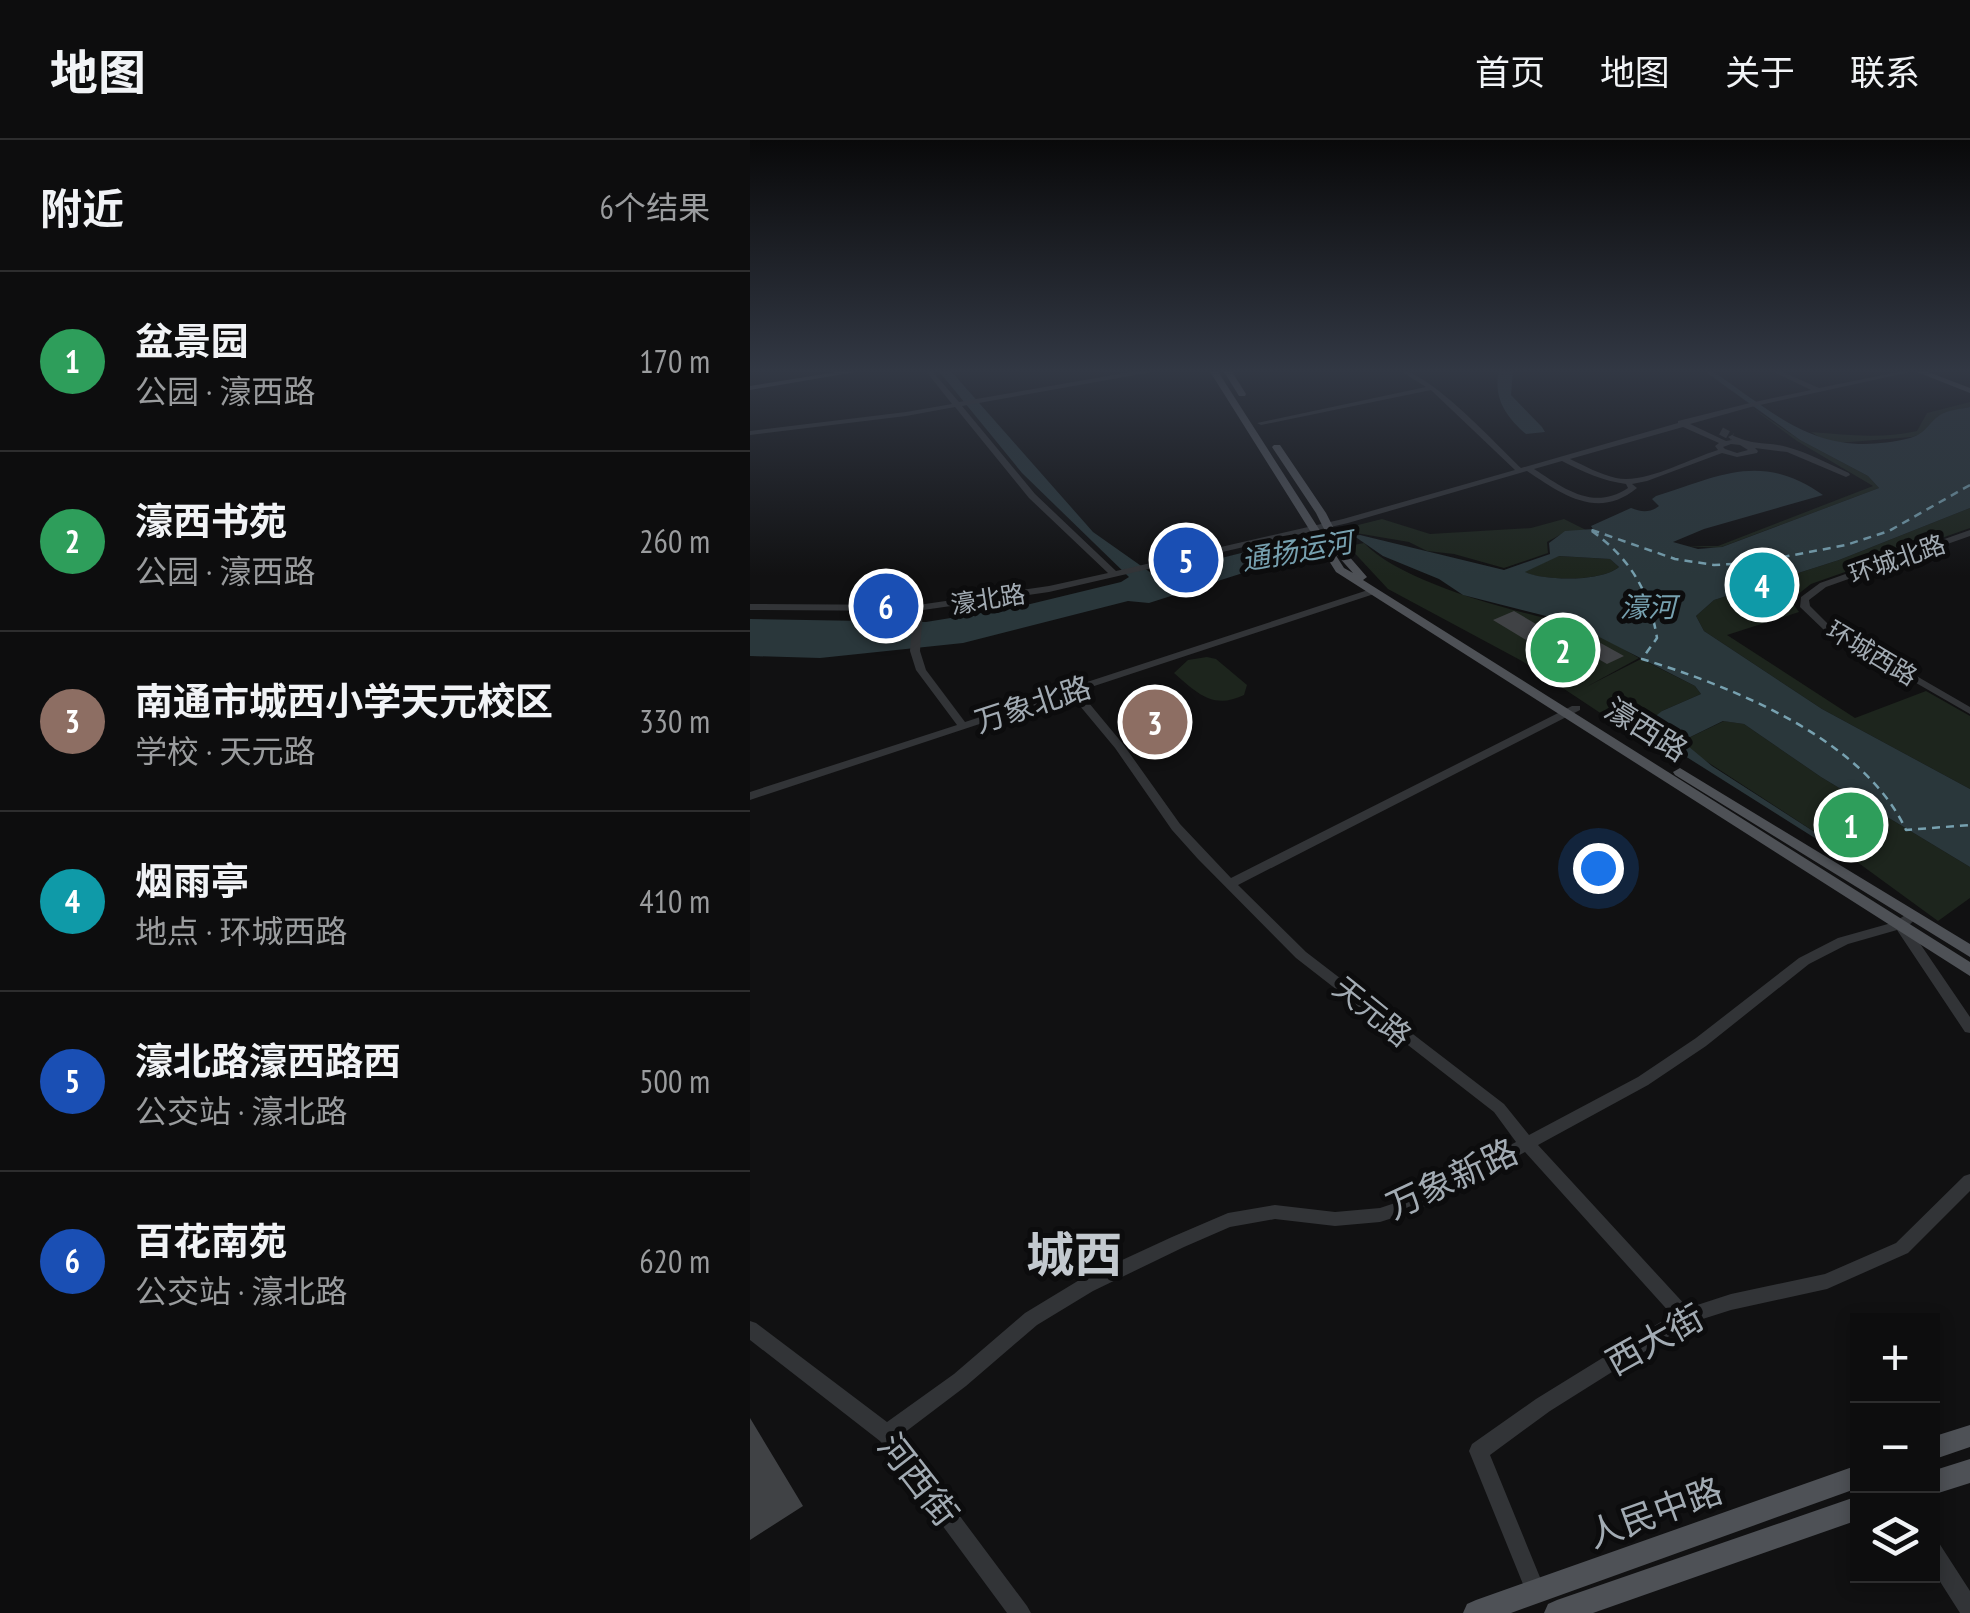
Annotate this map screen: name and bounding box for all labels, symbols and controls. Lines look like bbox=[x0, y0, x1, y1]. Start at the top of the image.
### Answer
text: 地图 bbox=[50, 41, 146, 103]
text: 首页 bbox=[1475, 49, 1545, 95]
text: 地图 bbox=[1600, 49, 1670, 95]
text: 关于 bbox=[1725, 49, 1795, 95]
text: 联系 bbox=[1850, 49, 1920, 95]
text: 附近 bbox=[40, 181, 124, 236]
text: 6个结果 bbox=[600, 186, 710, 228]
text: 盆景园 bbox=[135, 316, 249, 365]
text: 1 bbox=[65, 340, 80, 382]
text: 170 m bbox=[639, 340, 710, 382]
text: 公园 · 濠西路 bbox=[135, 370, 315, 412]
text: 濠西书苑 bbox=[135, 496, 287, 545]
text: 2 bbox=[65, 520, 80, 562]
text: 260 m bbox=[639, 520, 710, 562]
pin: 5 bbox=[1154, 522, 1218, 598]
water label: 通扬运河 bbox=[1239, 522, 1360, 578]
street label: 环城北路 bbox=[1845, 528, 1949, 590]
pin: 4 bbox=[1730, 548, 1794, 622]
text: 公园 · 濠西路 bbox=[135, 550, 315, 592]
pin: 6 bbox=[854, 568, 918, 644]
street label: 濠北路 bbox=[948, 577, 1028, 621]
water label: 濠河 bbox=[1620, 588, 1681, 625]
pin: 2 bbox=[1530, 612, 1596, 688]
street label: 环城西路 bbox=[1821, 614, 1923, 692]
street label: 万象北路 bbox=[969, 666, 1096, 741]
text: 南通市城西小学天元校区 bbox=[135, 676, 553, 725]
pin: 3 bbox=[1122, 684, 1188, 760]
street label: 濠西路 bbox=[1598, 688, 1695, 769]
text: 3 bbox=[65, 700, 80, 742]
text: 330 m bbox=[639, 700, 710, 742]
text: 学校 · 天元路 bbox=[135, 730, 315, 772]
pin: 1 bbox=[1818, 788, 1884, 862]
your location bbox=[1573, 843, 1624, 894]
text: 烟雨亭 bbox=[135, 856, 249, 905]
text: 4 bbox=[65, 880, 80, 922]
text: 410 m bbox=[639, 880, 710, 922]
text: 地点 · 环城西路 bbox=[135, 910, 347, 952]
street label: 天元路 bbox=[1326, 967, 1420, 1054]
text: 濠北路濠西路西 bbox=[135, 1036, 401, 1085]
text: 5 bbox=[65, 1060, 80, 1102]
text: 500 m bbox=[639, 1060, 710, 1102]
text: 公交站 · 濠北路 bbox=[135, 1090, 347, 1132]
street label: 万象新路 bbox=[1378, 1128, 1525, 1229]
text: 百花南苑 bbox=[135, 1216, 287, 1265]
district label: 城西 bbox=[1026, 1223, 1122, 1285]
text: 6 bbox=[65, 1240, 80, 1282]
text: 620 m bbox=[639, 1240, 710, 1282]
text: 公交站 · 濠北路 bbox=[135, 1270, 347, 1312]
street label: 西大街 bbox=[1597, 1294, 1712, 1385]
map controls bbox=[1850, 1313, 1940, 1583]
button: + bbox=[1850, 1313, 1940, 1403]
button: − bbox=[1850, 1403, 1940, 1493]
street label: 河西街 bbox=[868, 1424, 969, 1535]
street label: 人民中路 bbox=[1581, 1467, 1728, 1558]
button: layers bbox=[1850, 1493, 1940, 1583]

